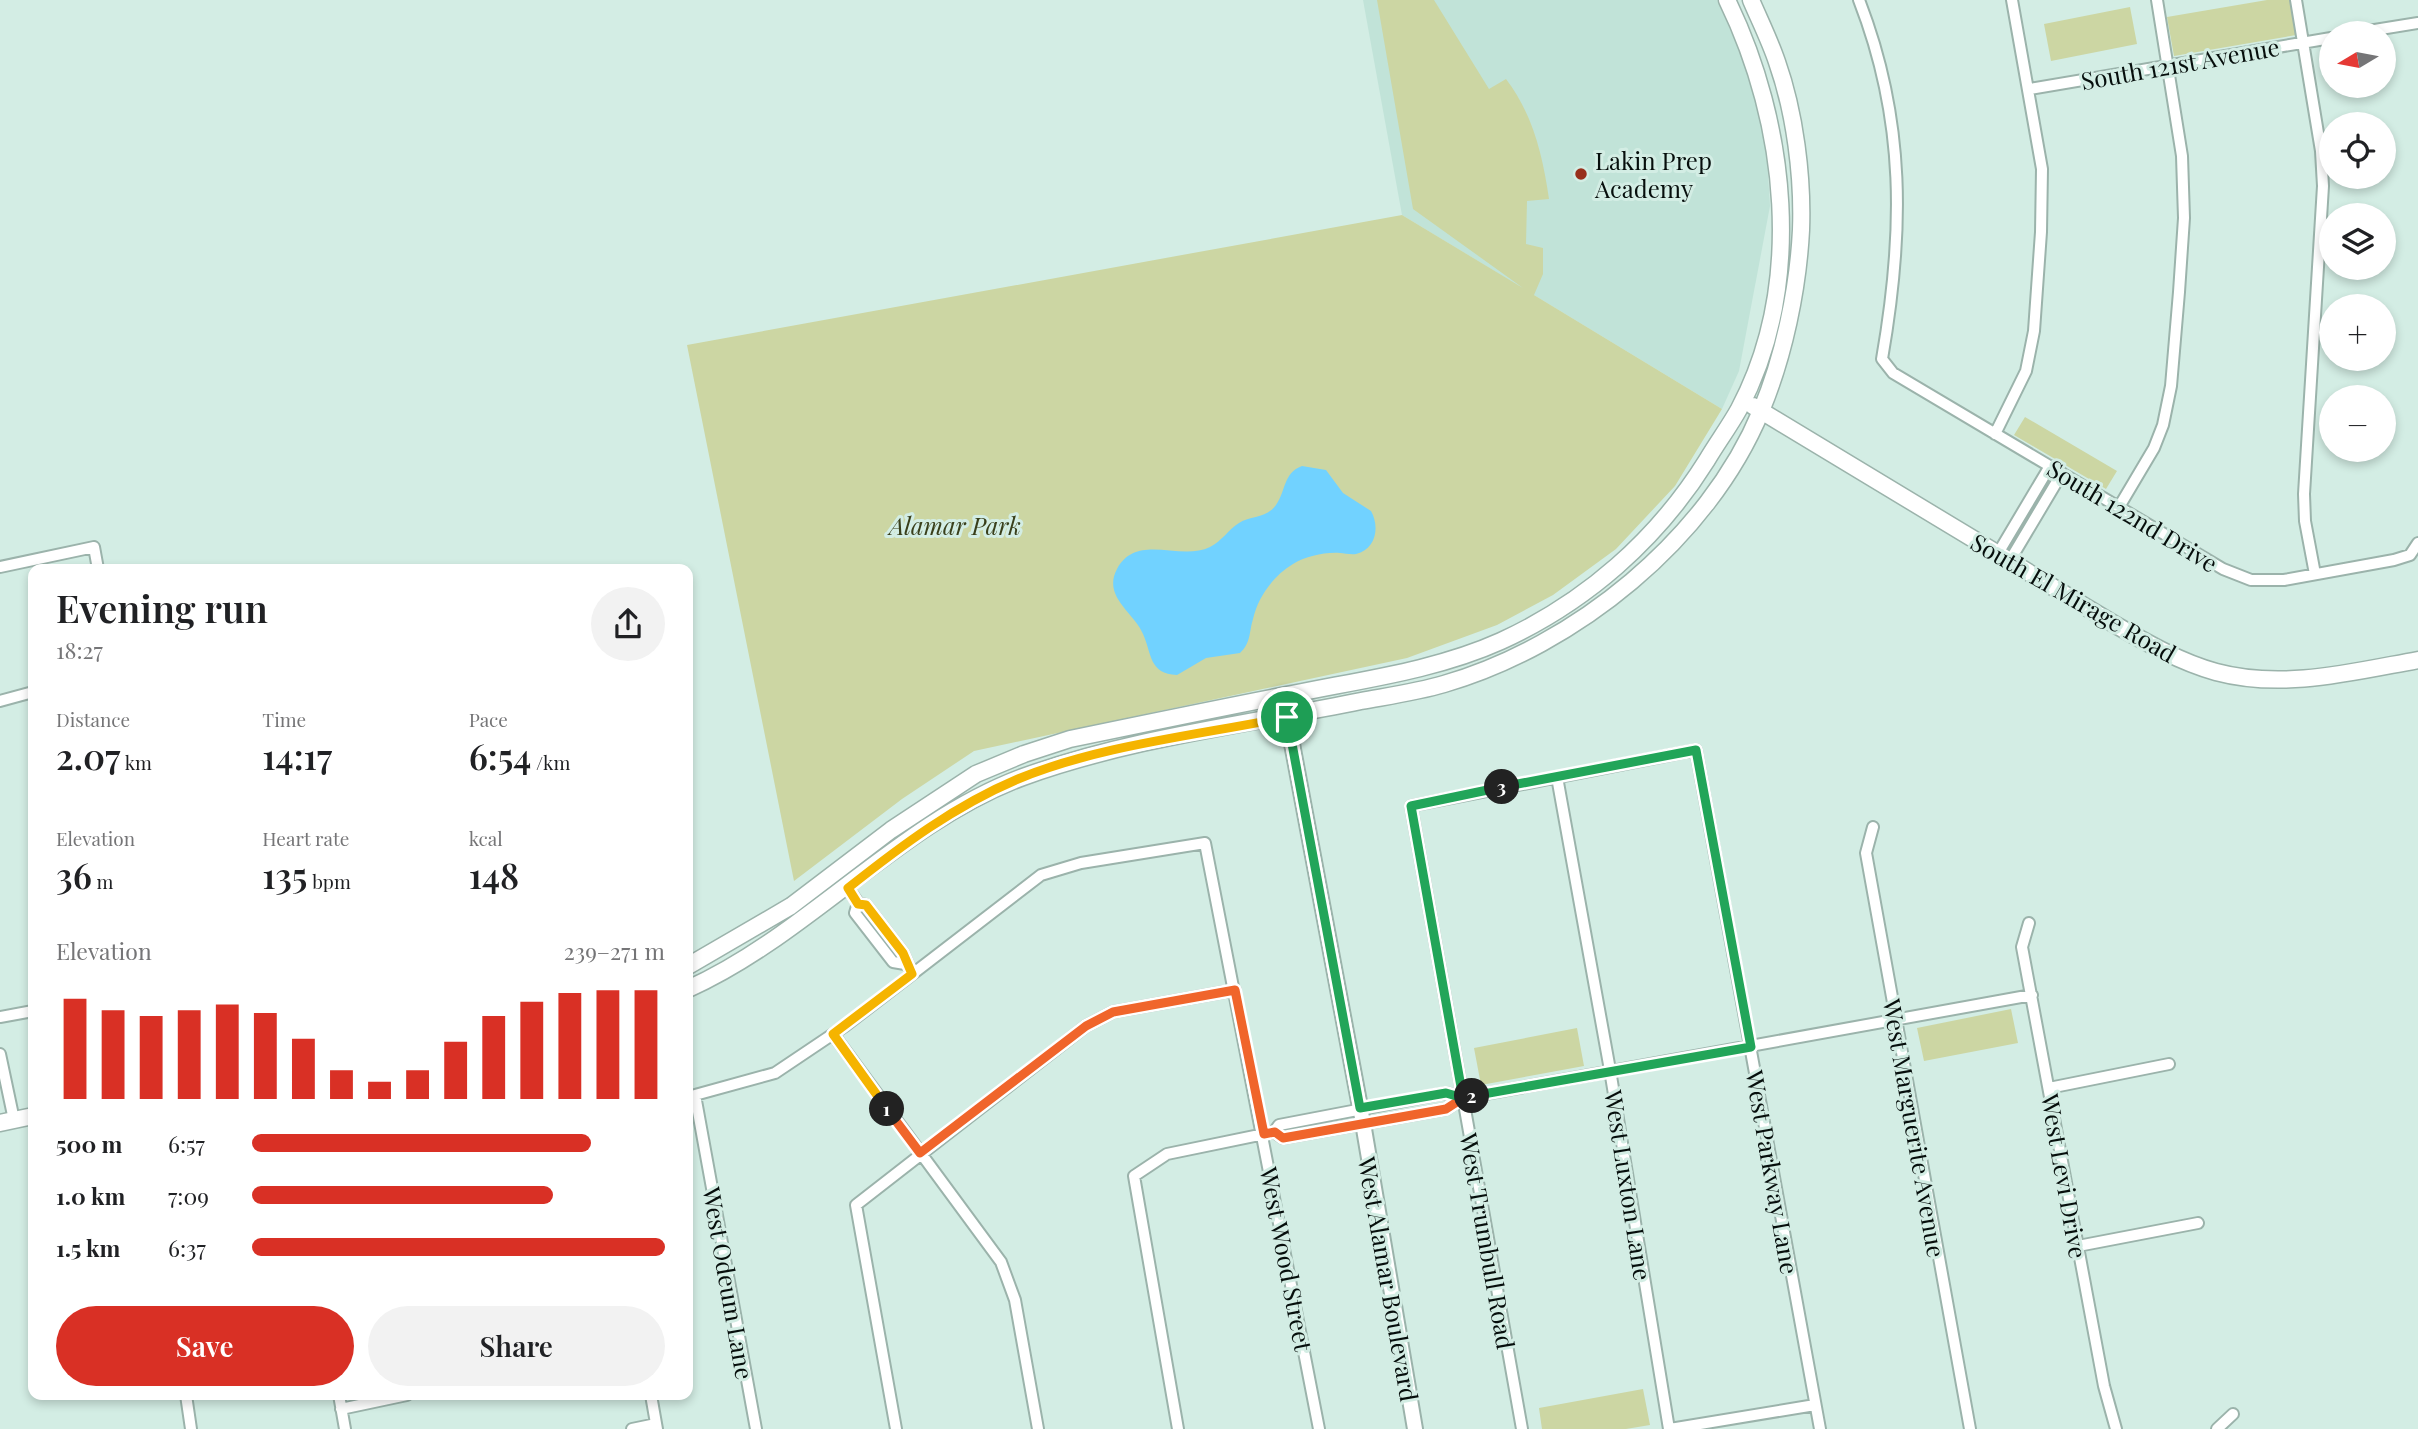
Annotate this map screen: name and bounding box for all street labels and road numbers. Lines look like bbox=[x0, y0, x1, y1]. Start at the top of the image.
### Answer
street label: South 121st Avenue bbox=[2078, 30, 2282, 96]
street label: South 122nd Drive bbox=[2042, 451, 2224, 579]
street label: South El Mirage Road bbox=[1966, 525, 2182, 669]
street label: West Marguerite Avenue bbox=[1876, 995, 1953, 1260]
street label: West Parkway Lane bbox=[1739, 1067, 1807, 1276]
street label: West Luxton Lane bbox=[1598, 1087, 1660, 1282]
street label: West Levi Drive bbox=[2035, 1090, 2095, 1261]
street label: West Trumbull Road bbox=[1453, 1129, 1523, 1352]
street label: West Alamar Boulevard bbox=[1352, 1153, 1426, 1404]
street label: West Wood Street bbox=[1253, 1163, 1321, 1354]
street label: West Odeum Lane bbox=[696, 1183, 762, 1382]

